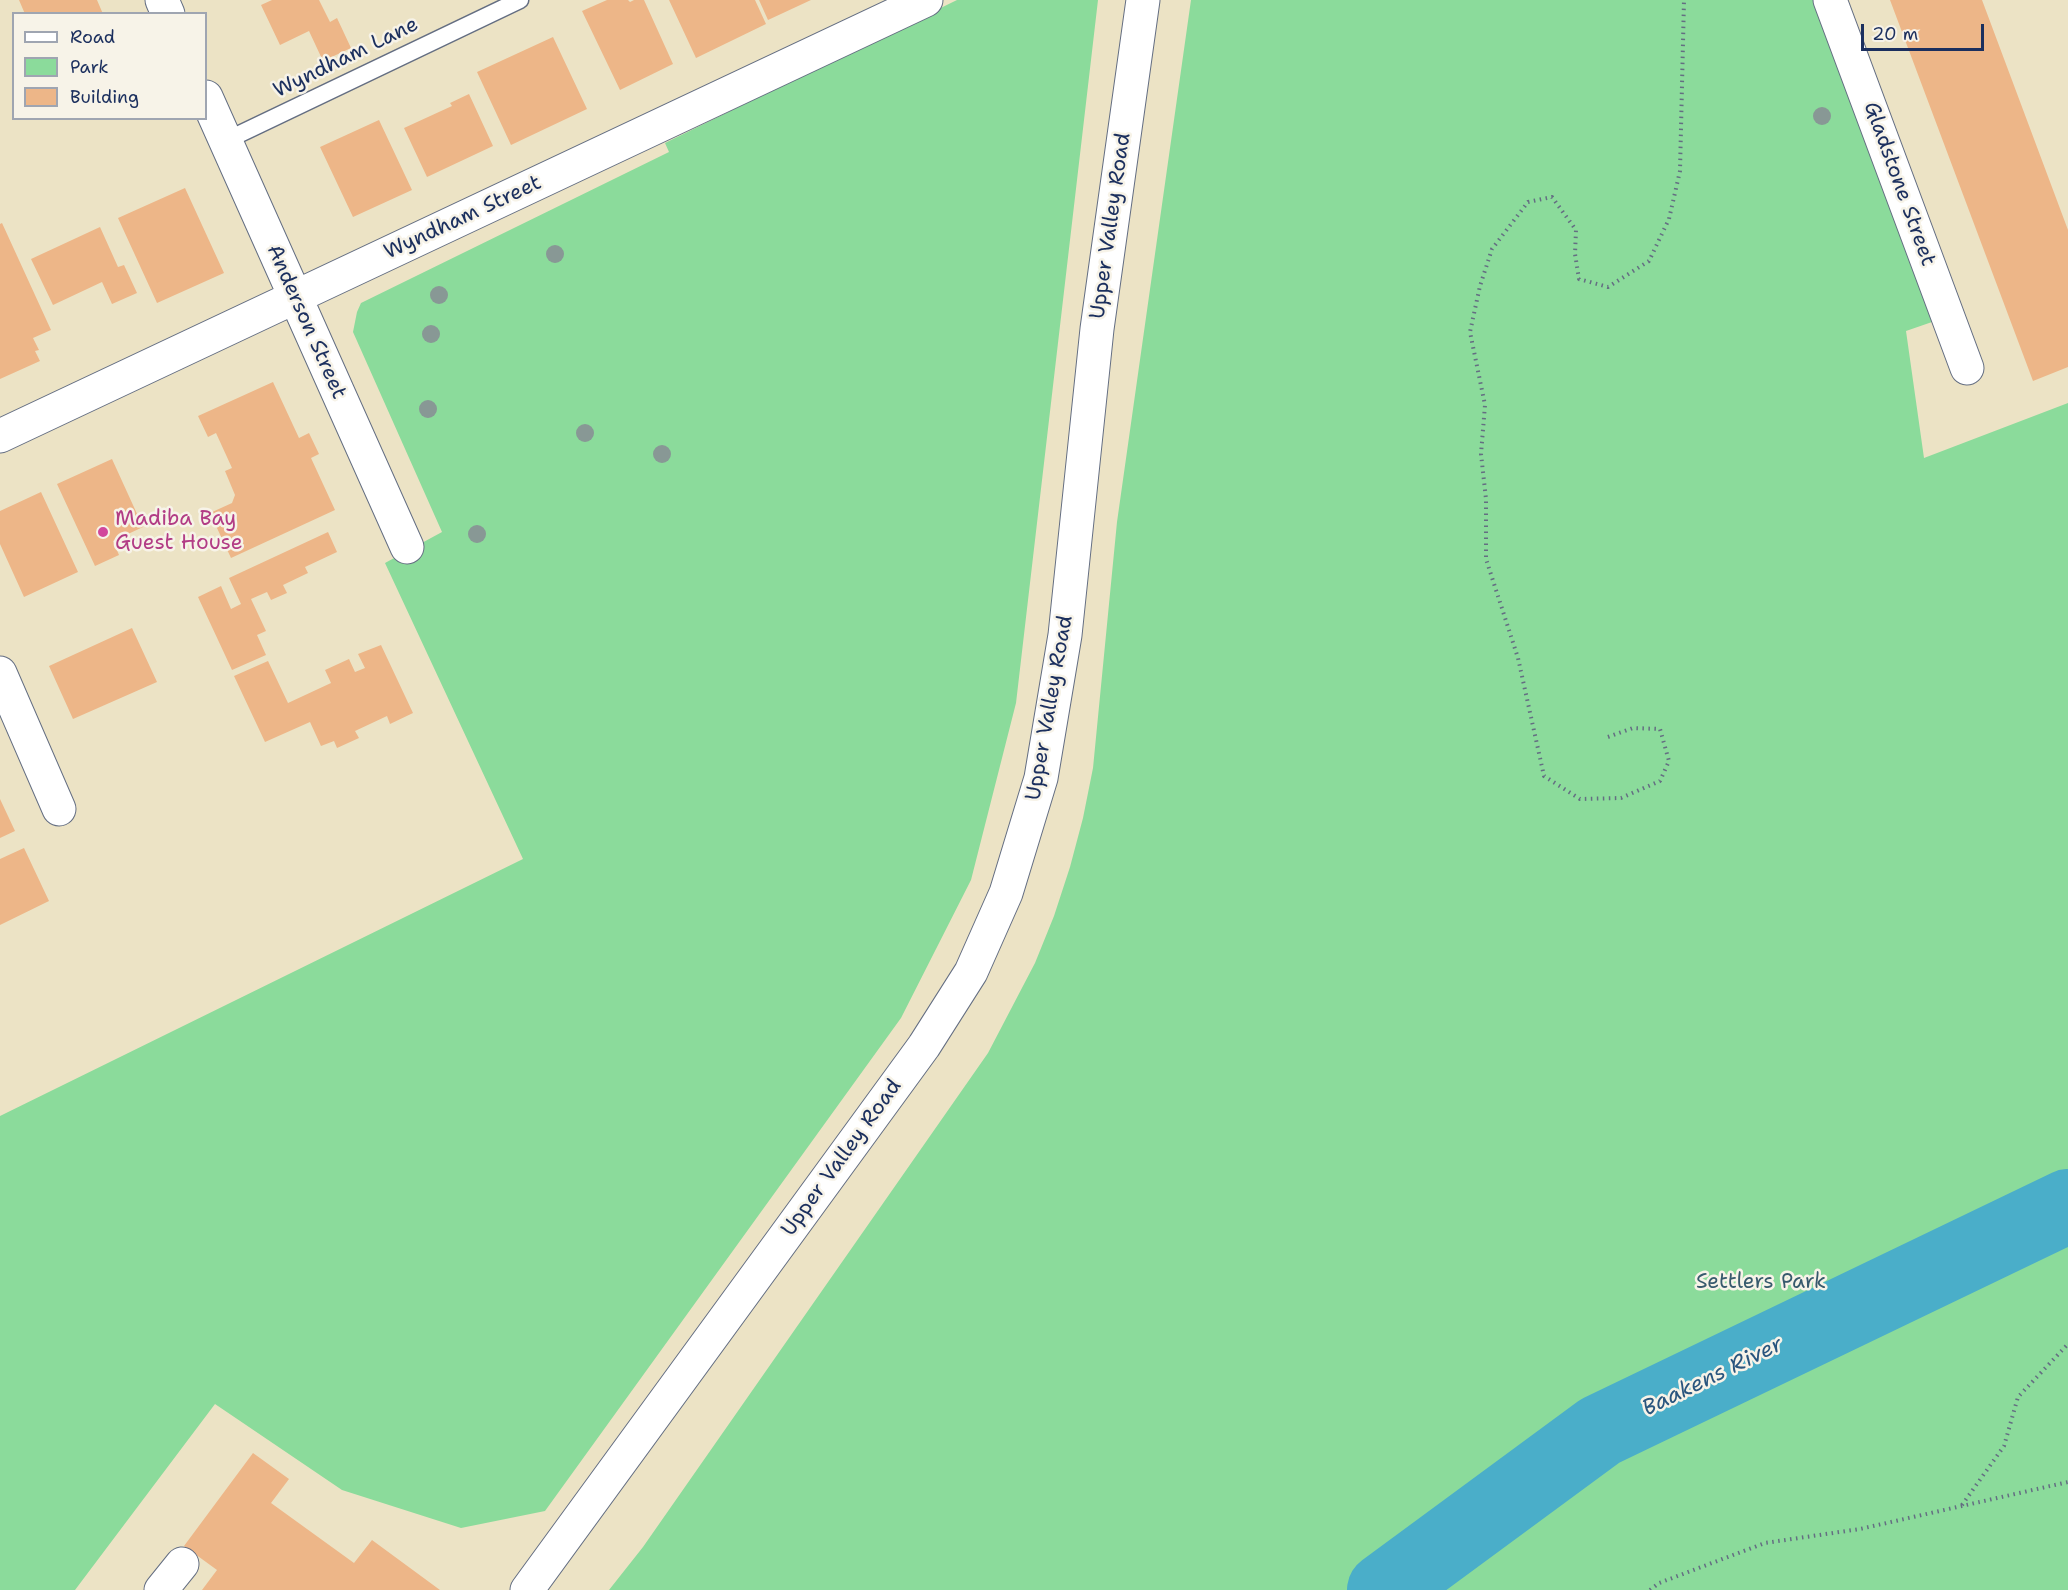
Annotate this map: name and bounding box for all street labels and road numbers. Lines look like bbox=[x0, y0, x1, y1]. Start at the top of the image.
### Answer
street label: Wyndham Lane bbox=[270, 12, 422, 104]
street label: Gladstone Street bbox=[1858, 98, 1940, 270]
street label: Upper Valley Road bbox=[1085, 131, 1137, 321]
street label: Wyndham Street bbox=[380, 171, 546, 265]
street label: Anderson Street bbox=[261, 241, 351, 403]
street label: Upper Valley Road bbox=[1021, 613, 1079, 803]
street label: Upper Valley Road bbox=[777, 1075, 907, 1241]

